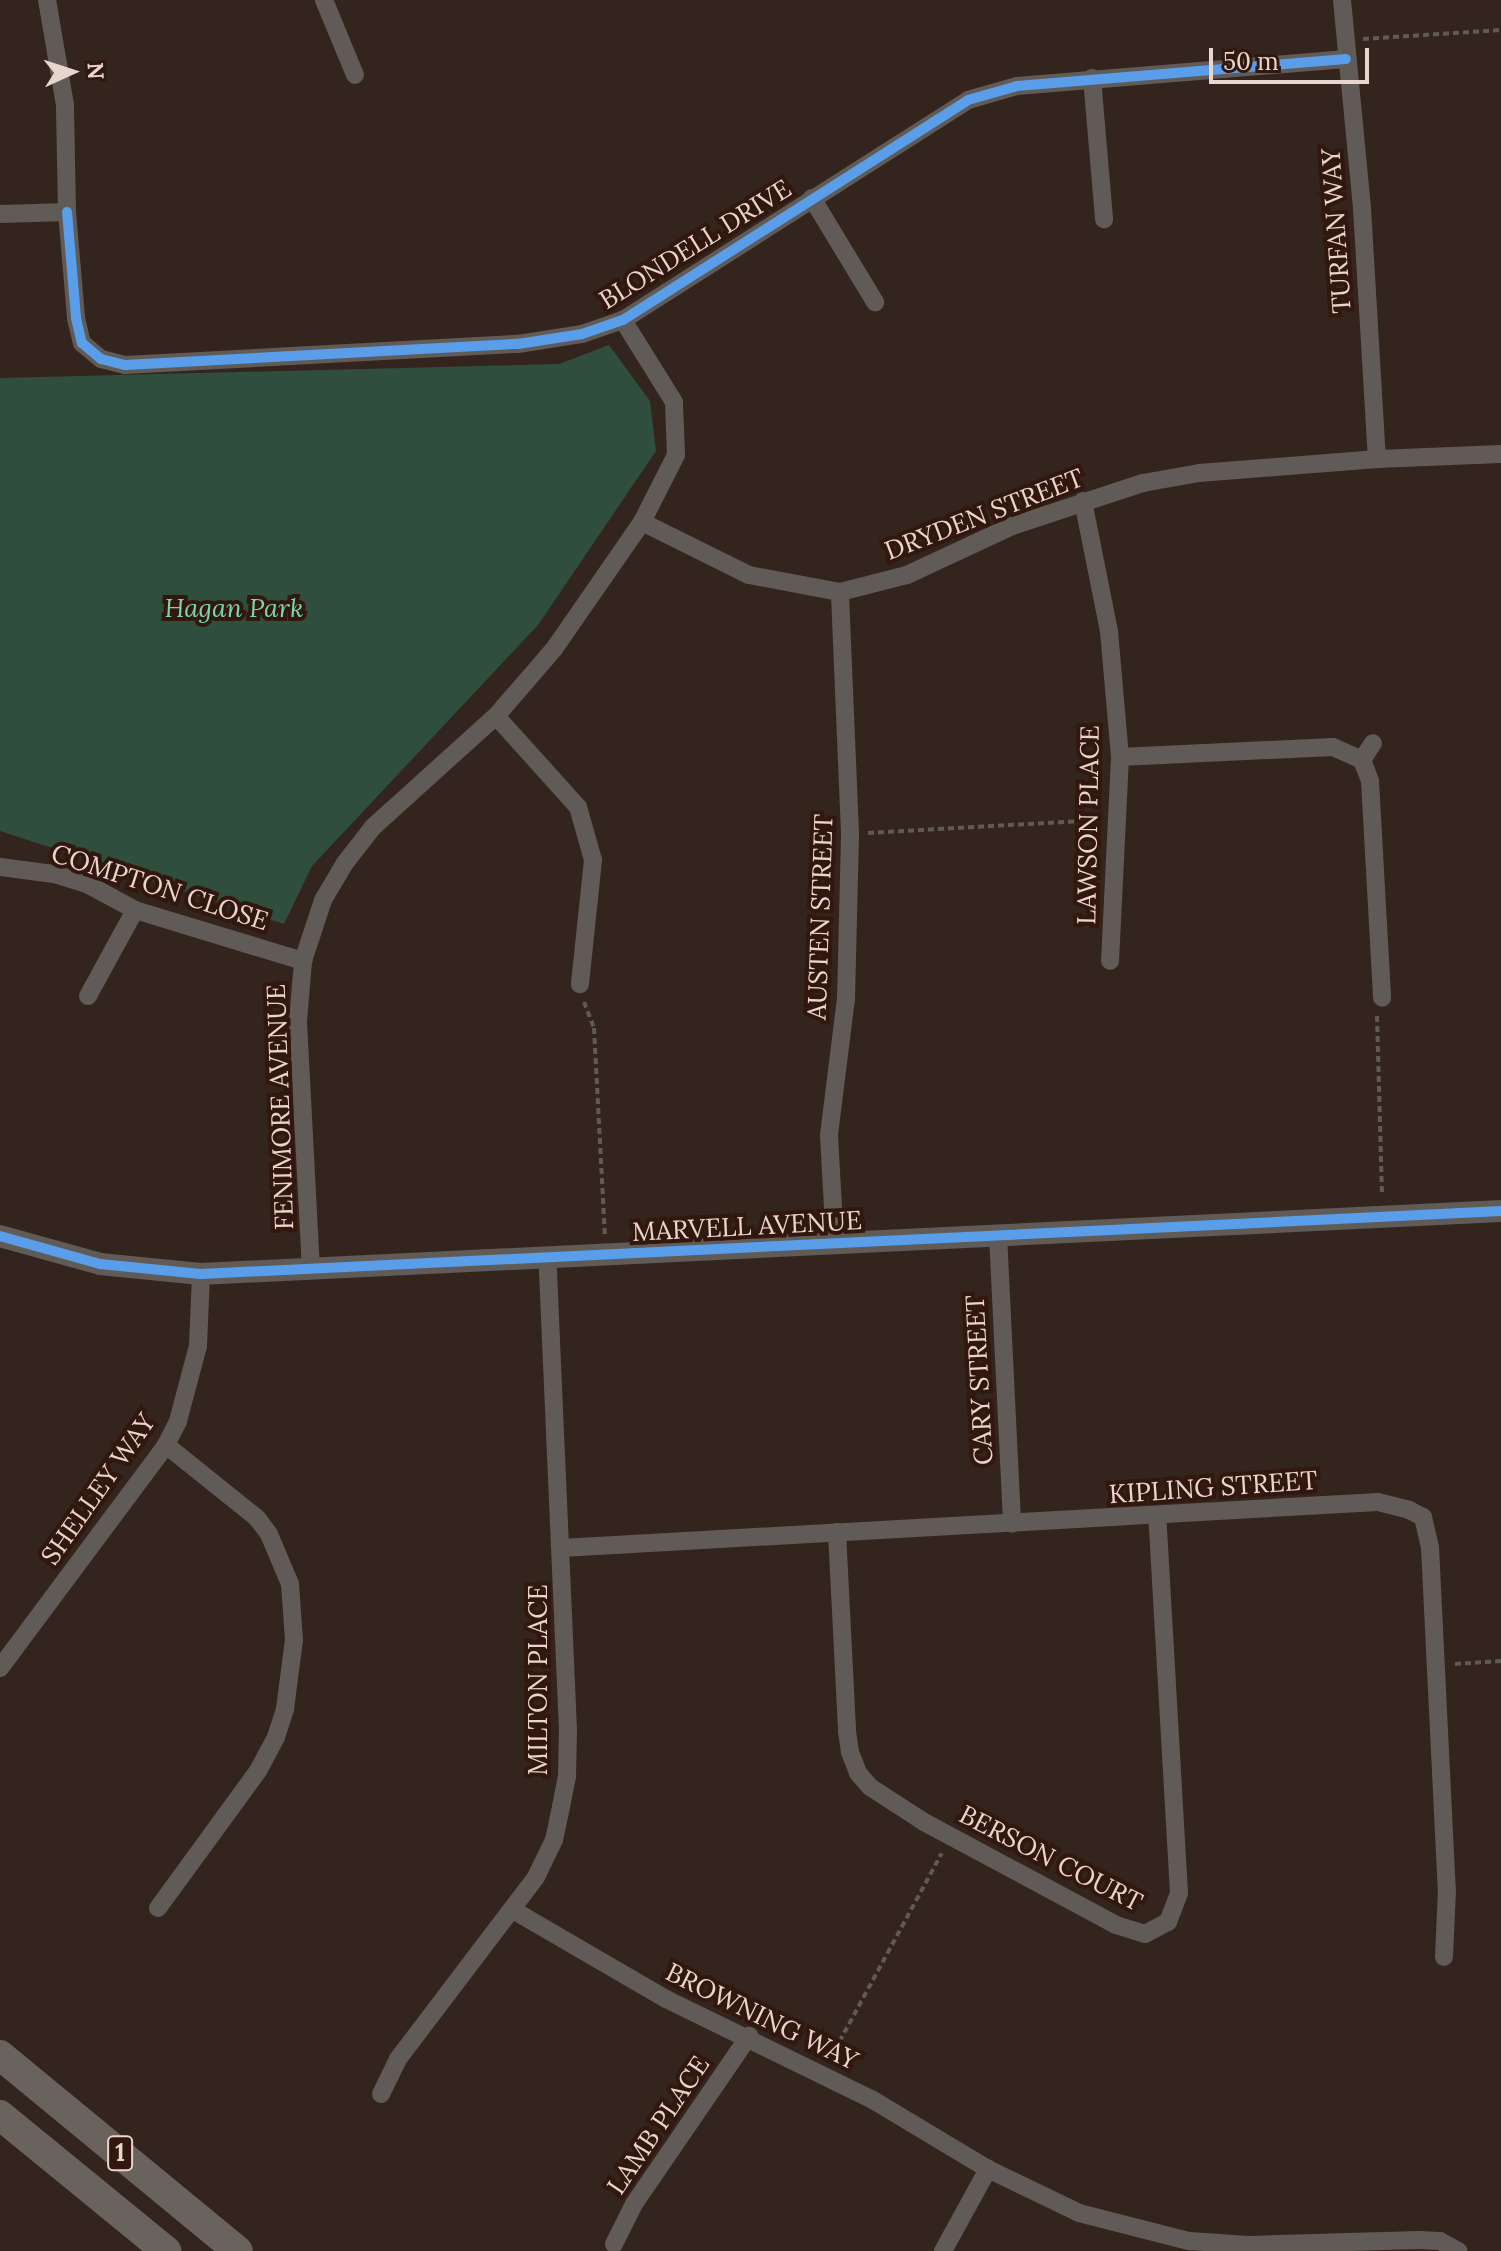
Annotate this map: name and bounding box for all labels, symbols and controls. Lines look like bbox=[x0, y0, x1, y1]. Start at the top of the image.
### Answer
north arrow bbox=[32, 32, 112, 112]
scale bar bbox=[1213, 32, 1373, 82]
text: 50 m bbox=[1223, 46, 1279, 77]
text: N bbox=[82, 62, 110, 80]
street label: TURFAN WAY bbox=[1315, 147, 1357, 315]
street label: BLONDELL DRIVE bbox=[593, 172, 797, 316]
street label: DRYDEN STREET bbox=[880, 462, 1088, 566]
park label: Hagan Park bbox=[164, 592, 304, 624]
street label: LAWSON PLACE bbox=[1071, 725, 1105, 925]
street label: AUSTEN STREET bbox=[801, 813, 839, 1021]
street label: COMPTON CLOSE bbox=[48, 837, 272, 937]
street label: FENIMORE AVENUE bbox=[260, 983, 300, 1231]
street label: MARVELL AVENUE bbox=[631, 1204, 863, 1248]
street label: CARY STREET bbox=[959, 1294, 999, 1466]
street label: SHELLEY WAY bbox=[34, 1407, 162, 1571]
street label: KIPLING STREET bbox=[1108, 1464, 1318, 1510]
street label: MILTON PLACE bbox=[522, 1584, 554, 1776]
street label: BERSON COURT bbox=[954, 1798, 1148, 1918]
street label: BROWNING WAY bbox=[661, 1956, 863, 2076]
street label: LAMB PLACE bbox=[600, 2050, 716, 2200]
road number: 1 bbox=[106, 2133, 134, 2173]

